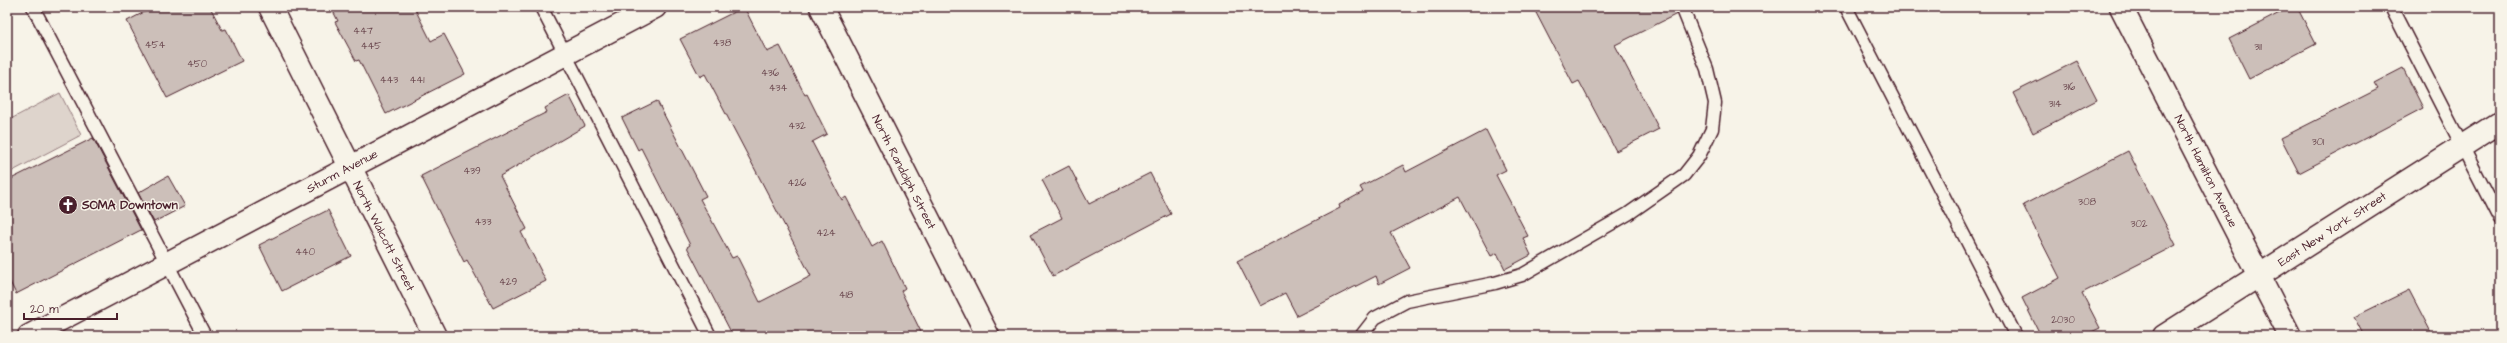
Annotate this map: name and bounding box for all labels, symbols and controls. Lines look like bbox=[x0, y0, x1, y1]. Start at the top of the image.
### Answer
house number: 447 bbox=[353, 24, 373, 38]
house number: 438 bbox=[713, 36, 732, 50]
house number: 454 bbox=[145, 38, 166, 52]
house number: 445 bbox=[361, 39, 381, 53]
house number: 311 bbox=[2254, 40, 2263, 54]
house number: 450 bbox=[187, 57, 207, 71]
house number: 436 bbox=[761, 66, 780, 80]
house number: 443 bbox=[380, 73, 398, 87]
house number: 441 bbox=[410, 73, 425, 87]
house number: 316 bbox=[2063, 80, 2076, 94]
house number: 434 bbox=[769, 81, 788, 95]
house number: 314 bbox=[2048, 97, 2062, 111]
street label: North Randolph Street bbox=[867, 112, 940, 233]
street label: North Hamilton Avenue bbox=[2170, 112, 2242, 231]
house number: 432 bbox=[788, 119, 806, 133]
house number: 301 bbox=[2312, 135, 2325, 149]
street label: Sturm Avenue bbox=[304, 145, 381, 197]
house number: 439 bbox=[463, 164, 481, 178]
house number: 426 bbox=[788, 176, 807, 190]
street label: North Walcott Street bbox=[348, 178, 419, 294]
street label: East New York Street bbox=[2275, 188, 2390, 271]
church icon: SOMA Downtown bbox=[57, 194, 79, 216]
house number: 308 bbox=[2078, 195, 2096, 209]
place label: SOMA Downtown bbox=[81, 197, 178, 214]
house number: 433 bbox=[475, 215, 491, 229]
house number: 302 bbox=[2130, 217, 2148, 231]
house number: 424 bbox=[816, 226, 836, 240]
house number: 440 bbox=[295, 245, 315, 259]
house number: 429 bbox=[499, 275, 517, 289]
house number: 418 bbox=[839, 288, 854, 302]
scale bar bbox=[24, 295, 117, 321]
text: 20 m bbox=[30, 301, 59, 318]
house number: 2030 bbox=[2051, 313, 2075, 327]

